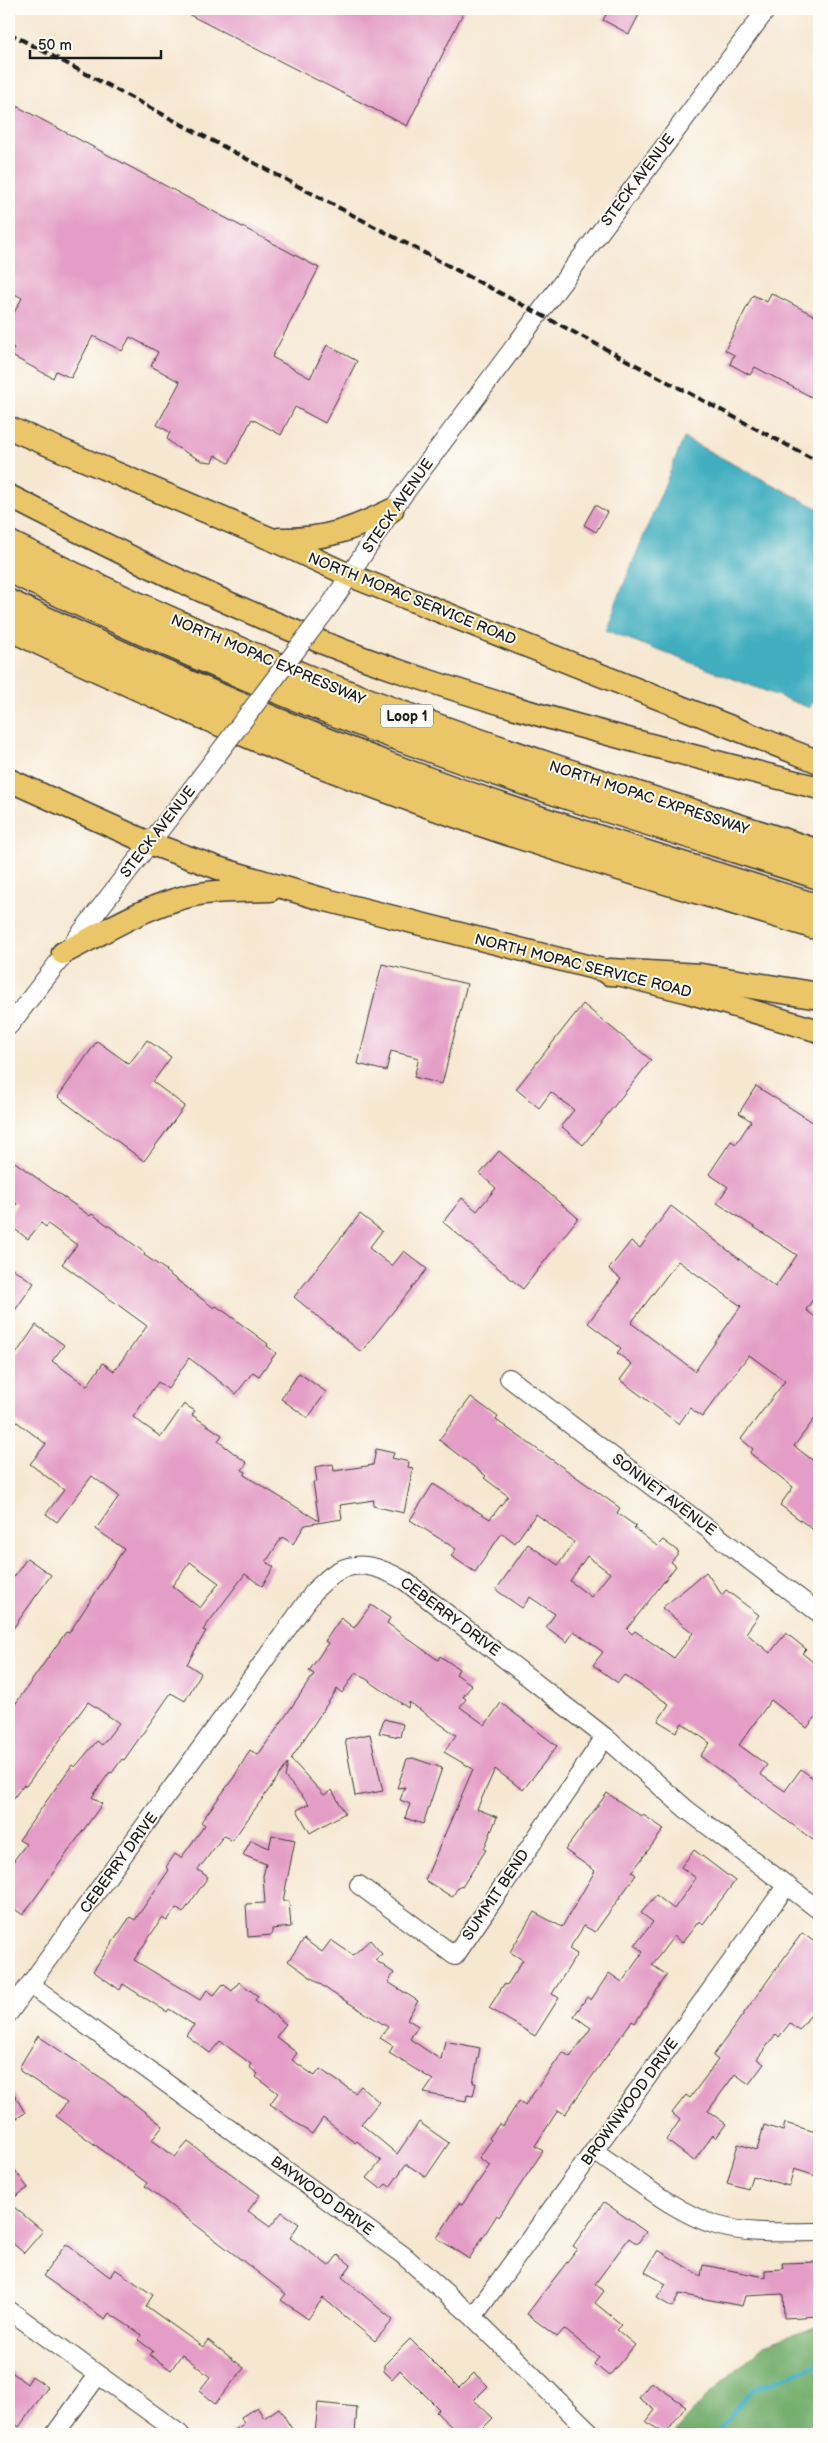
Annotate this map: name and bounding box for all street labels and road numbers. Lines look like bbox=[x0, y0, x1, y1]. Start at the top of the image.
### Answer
street label: STECK AVENUE bbox=[597, 130, 679, 230]
street label: STECK AVENUE bbox=[358, 455, 438, 557]
street label: NORTH MOPAC SERVICE ROAD bbox=[305, 548, 519, 650]
street label: NORTH MOPAC EXPRESSWAY bbox=[168, 610, 368, 710]
road number: Loop 1 bbox=[381, 704, 433, 728]
street label: NORTH MOPAC EXPRESSWAY bbox=[547, 757, 752, 839]
street label: STECK AVENUE bbox=[116, 782, 200, 882]
street label: NORTH MOPAC SERVICE ROAD bbox=[472, 930, 694, 1002]
street label: SONNET AVENUE bbox=[608, 1450, 720, 1540]
street label: CEBERRY DRIVE bbox=[396, 1573, 504, 1661]
street label: CEBERRY DRIVE bbox=[76, 1809, 162, 1917]
street label: SUMMIT BEND bbox=[458, 1846, 534, 1944]
street label: BROWNWOOD DRIVE bbox=[577, 2034, 683, 2170]
street label: BAYWOOD DRIVE bbox=[267, 2152, 377, 2240]

